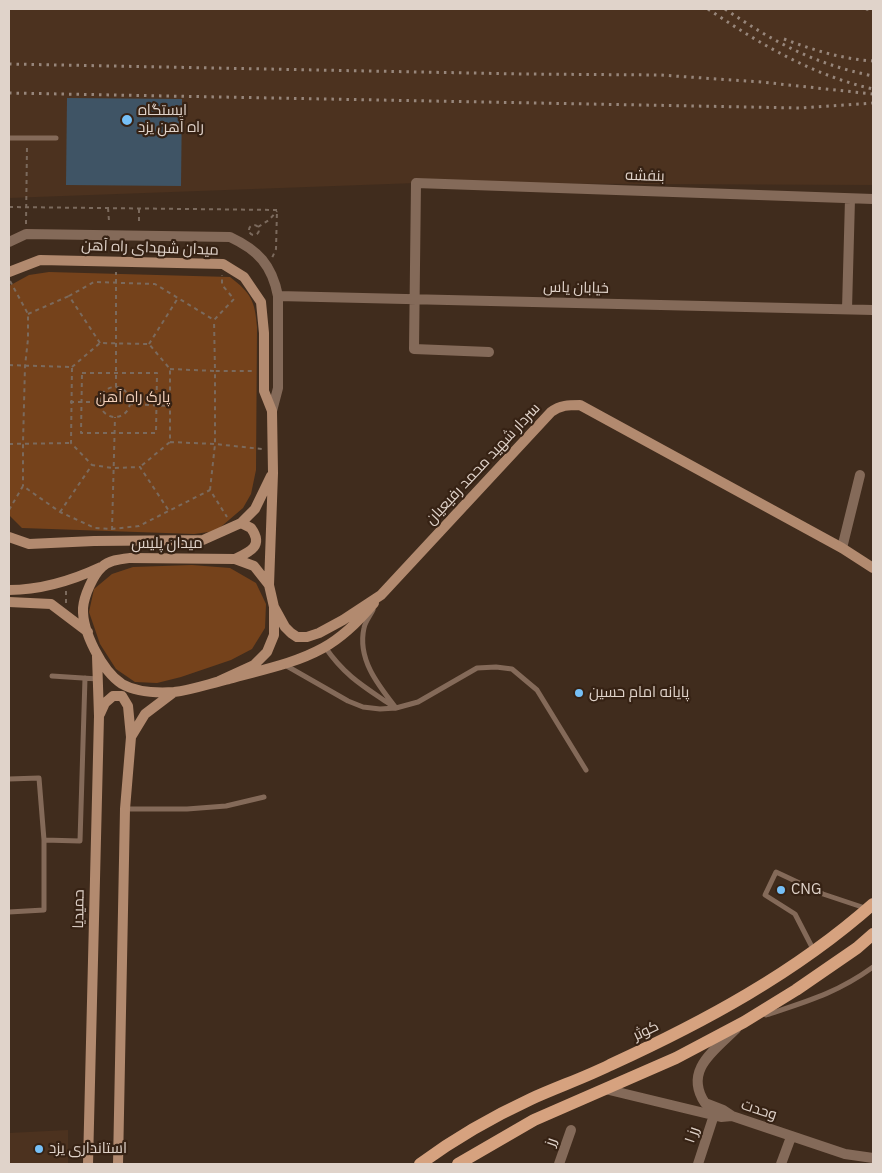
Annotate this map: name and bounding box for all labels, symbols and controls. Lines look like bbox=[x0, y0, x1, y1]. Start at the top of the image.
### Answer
place label: ایستگاه راه آهن یزد bbox=[138, 102, 204, 137]
marker: ایستگاه راه آهن یزد bbox=[120, 113, 134, 127]
street label: بنفشه bbox=[625, 166, 665, 186]
street label: میدان شهدای راه آهن bbox=[81, 237, 219, 259]
street label: خیابان یاس bbox=[543, 278, 609, 298]
park label: پارک راه آهن bbox=[96, 389, 170, 407]
street label: سردار شهید محمد رفیعیان bbox=[422, 399, 544, 529]
street label: میدان پلیس bbox=[131, 535, 203, 553]
place label: پایانه امام حسین bbox=[589, 684, 689, 702]
marker: پایانه امام حسین bbox=[573, 687, 585, 699]
place label: CNG bbox=[791, 881, 821, 899]
marker: CNG bbox=[775, 884, 787, 896]
street label: حمیدیا bbox=[70, 889, 88, 929]
street label: کوثر bbox=[630, 1017, 662, 1045]
street label: وحدت bbox=[739, 1096, 779, 1124]
street label: رز ۱ bbox=[681, 1124, 703, 1146]
street label: رز bbox=[541, 1135, 561, 1149]
place label: استانداری یزد bbox=[49, 1140, 127, 1158]
marker: استانداری یزد bbox=[33, 1143, 45, 1155]

